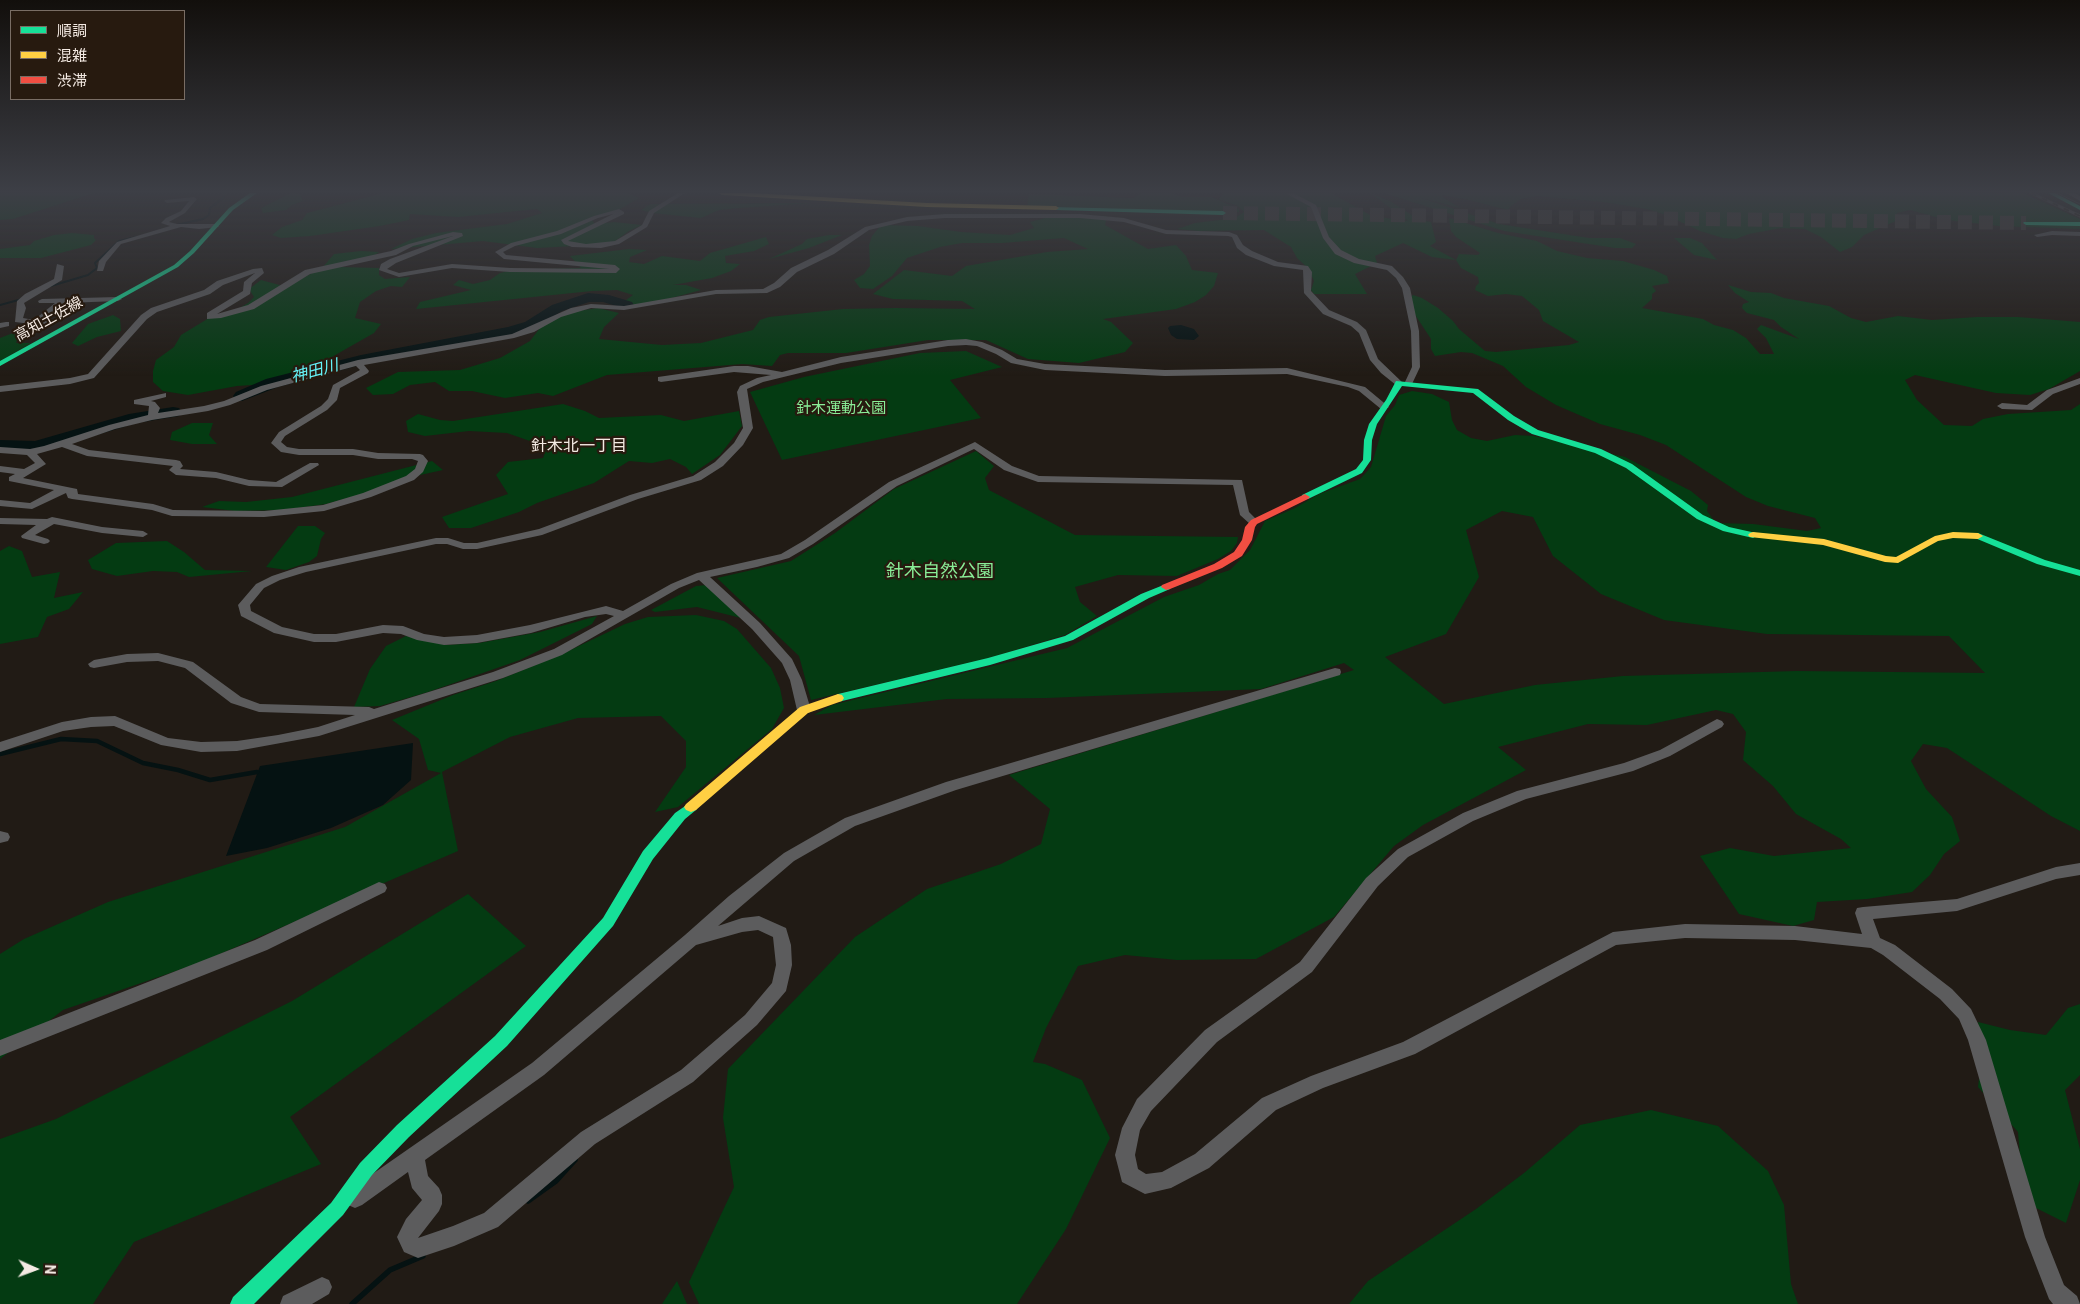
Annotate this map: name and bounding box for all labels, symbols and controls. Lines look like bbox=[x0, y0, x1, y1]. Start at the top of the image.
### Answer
legend bbox=[10, 10, 185, 100]
text: 順調 bbox=[57, 22, 87, 40]
text: 混雑 bbox=[57, 47, 87, 65]
text: 渋滞 bbox=[57, 72, 87, 90]
street label: 高知土佐線 bbox=[12, 294, 86, 346]
water label: 神田川 bbox=[289, 357, 341, 387]
park label: 針木運動公園 bbox=[796, 400, 886, 418]
district label: 針木北一丁目 bbox=[531, 437, 627, 457]
park label: 針木自然公園 bbox=[886, 561, 994, 583]
north arrow bbox=[10, 1244, 60, 1294]
text: N bbox=[42, 1264, 58, 1275]

